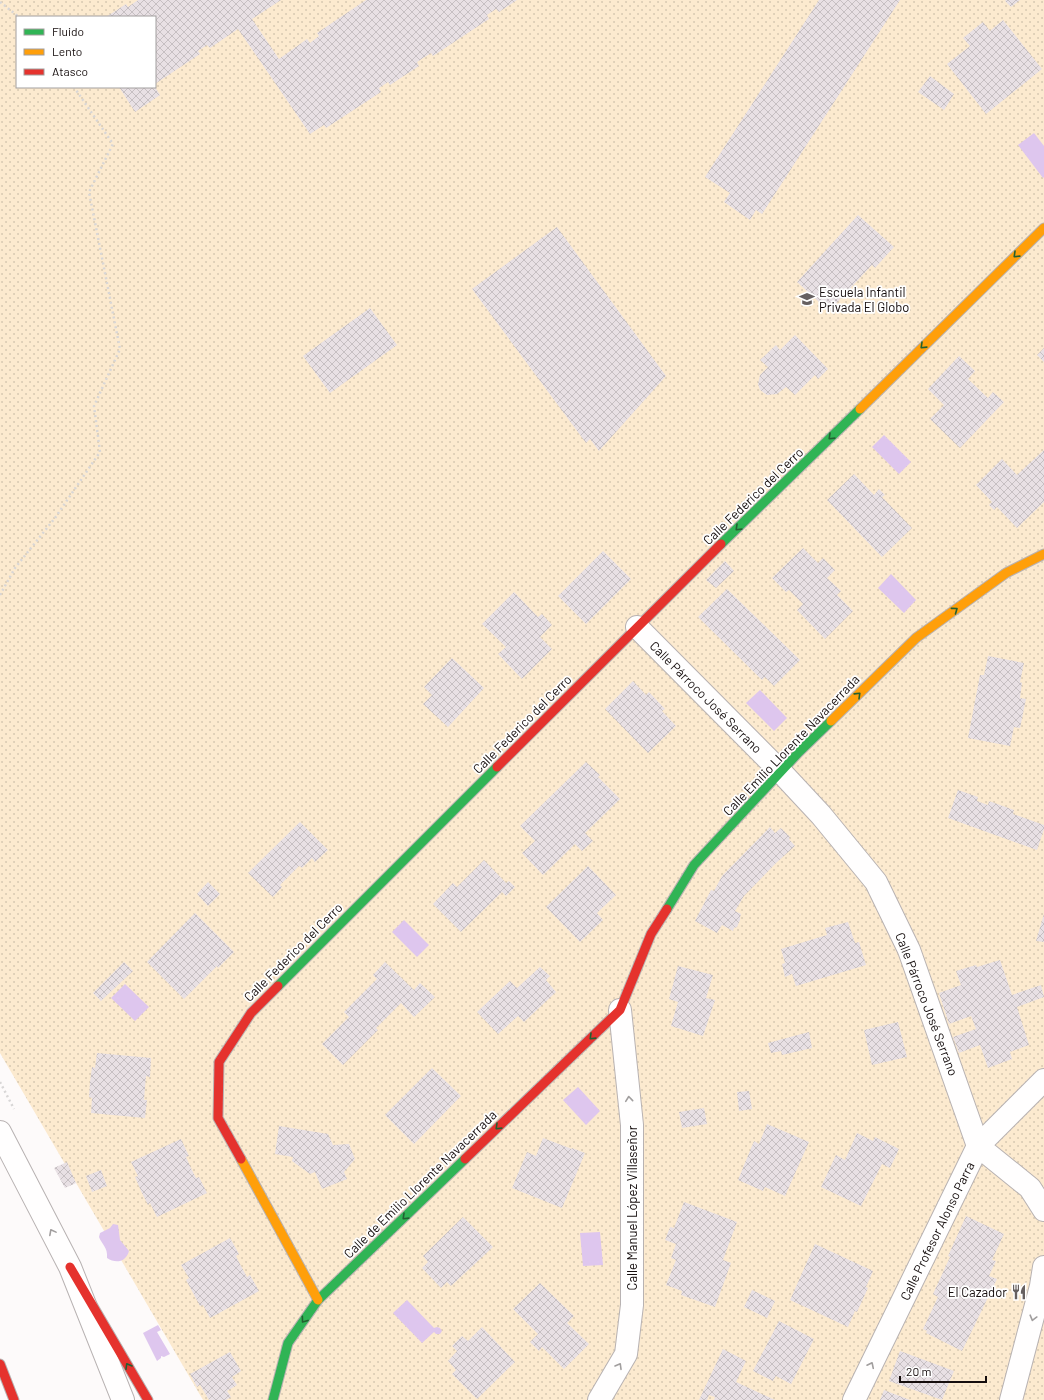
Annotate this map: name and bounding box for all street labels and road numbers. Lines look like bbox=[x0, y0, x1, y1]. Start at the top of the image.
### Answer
street label: Calle Federico del Cerro bbox=[700, 444, 806, 548]
street label: Calle Párroco José Serrano bbox=[647, 638, 765, 756]
street label: Calle Federico del Cerro bbox=[469, 671, 575, 777]
street label: Calle Emilio Llorente Navacerrada bbox=[719, 671, 863, 819]
street label: Calle Federico del Cerro bbox=[240, 899, 346, 1005]
street label: Calle Párroco José Serrano bbox=[892, 930, 962, 1078]
street label: Calle de Emilio Llorente Navacerrada bbox=[340, 1107, 500, 1261]
street label: Calle Manuel López Villaseñor bbox=[624, 1125, 640, 1290]
street label: Calle Profesor Alonso Parra bbox=[896, 1159, 978, 1303]

